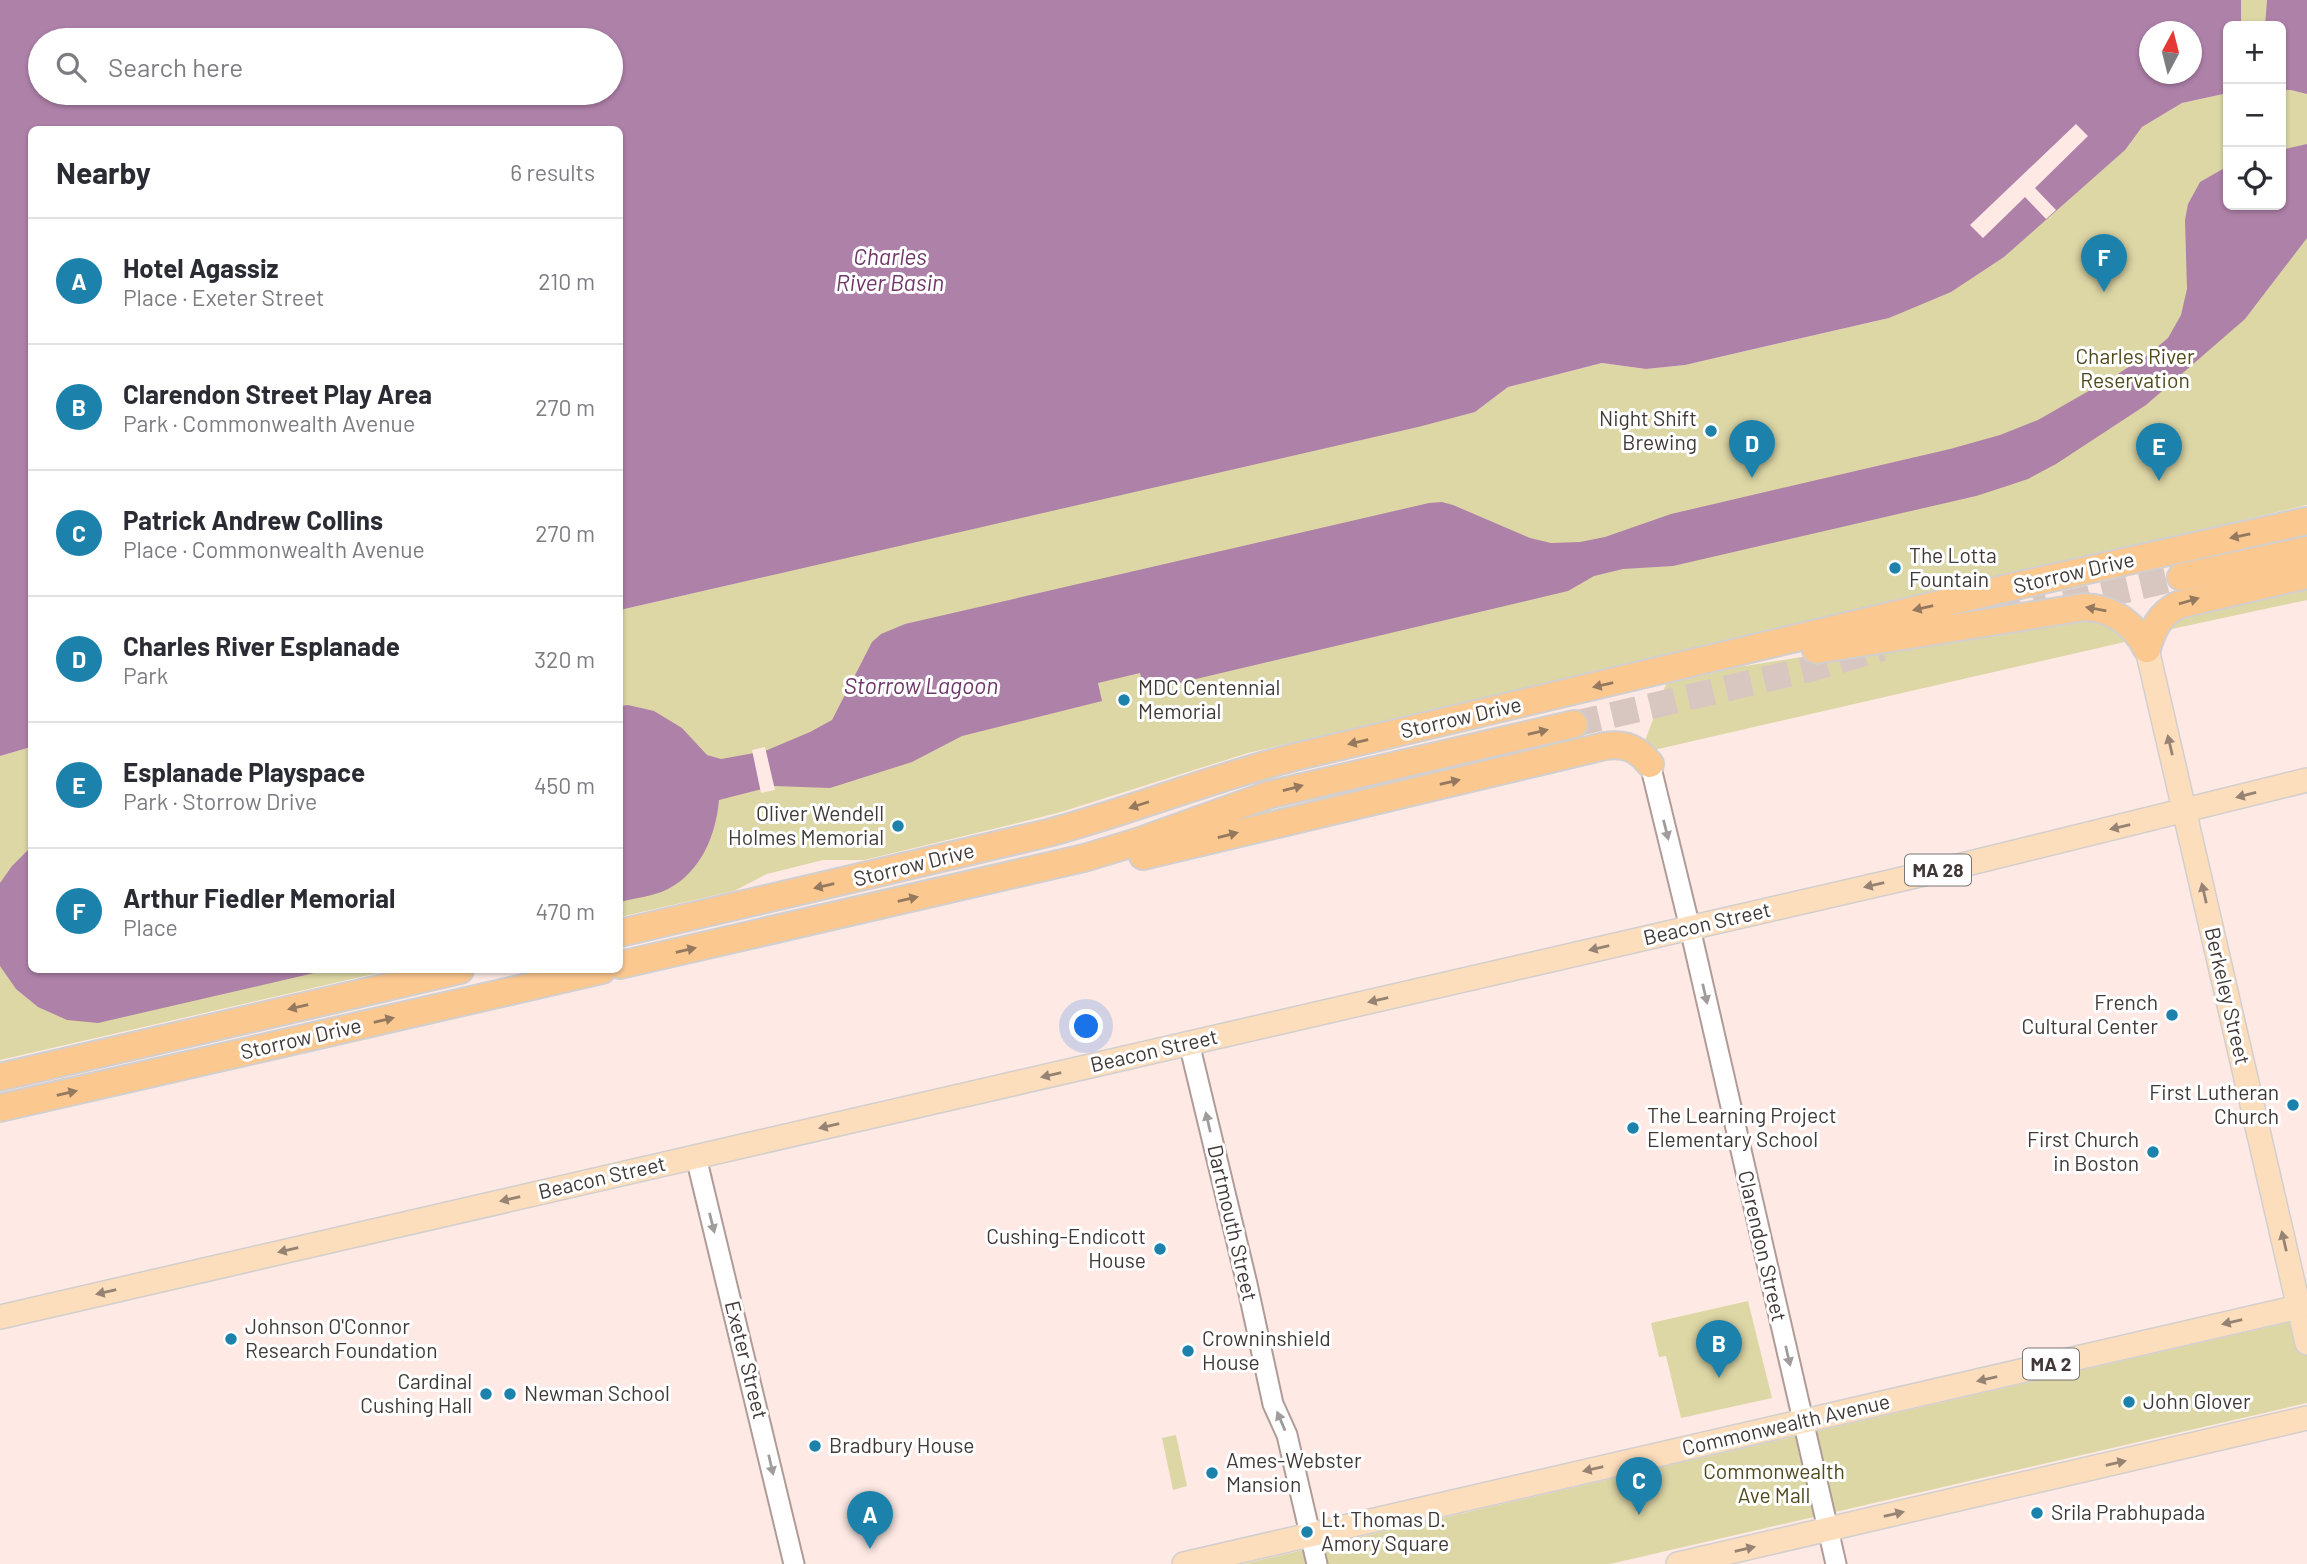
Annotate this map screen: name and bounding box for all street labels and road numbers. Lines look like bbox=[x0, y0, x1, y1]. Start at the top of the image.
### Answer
street label: Storrow Drive bbox=[2011, 545, 2137, 598]
street label: Storrow Drive bbox=[1398, 690, 1524, 743]
street label: Storrow Drive bbox=[851, 836, 977, 891]
road number: MA 28 bbox=[1905, 855, 1971, 886]
street label: Beacon Street bbox=[1640, 896, 1773, 949]
street label: Berkeley Street bbox=[2201, 925, 2256, 1067]
street label: Storrow Drive bbox=[238, 1011, 364, 1064]
street label: Beacon Street bbox=[1087, 1023, 1220, 1076]
street label: Dartmouth Street bbox=[1203, 1142, 1264, 1303]
street label: Beacon Street bbox=[535, 1150, 668, 1203]
street label: Clarendon Street bbox=[1734, 1168, 1793, 1323]
street label: Exeter Street bbox=[721, 1298, 774, 1421]
road number: MA 2 bbox=[2023, 1348, 2079, 1380]
street label: Commonwealth Avenue bbox=[1679, 1387, 1892, 1460]

